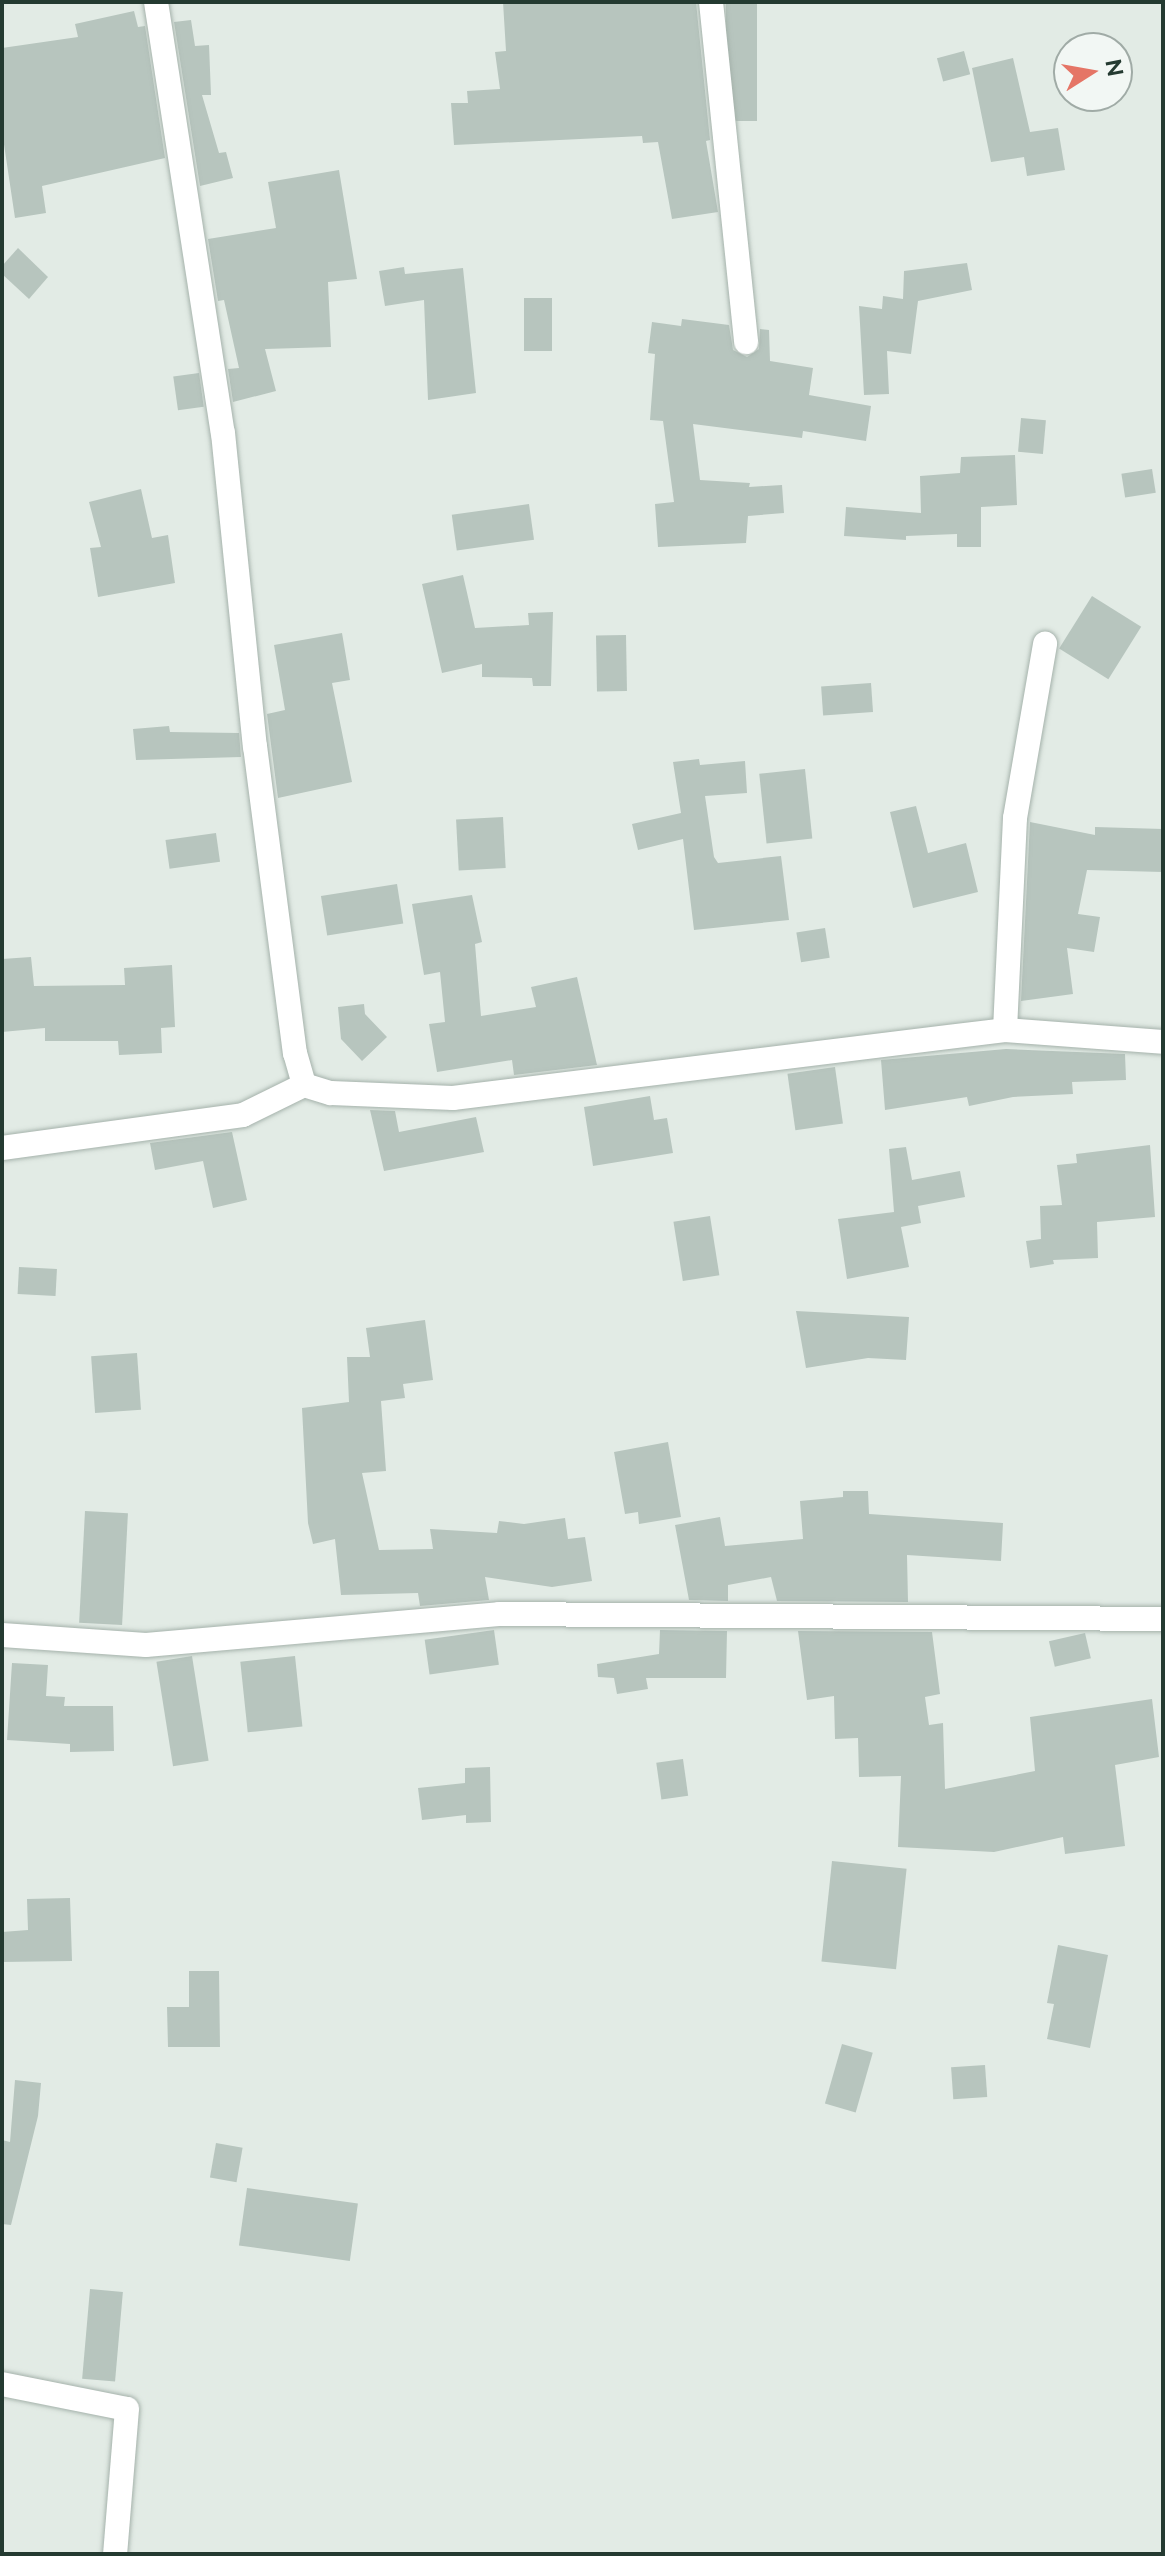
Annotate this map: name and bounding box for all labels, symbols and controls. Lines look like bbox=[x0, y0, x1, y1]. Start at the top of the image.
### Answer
north arrow bbox=[1053, 32, 1133, 112]
text: N bbox=[1100, 57, 1129, 79]

